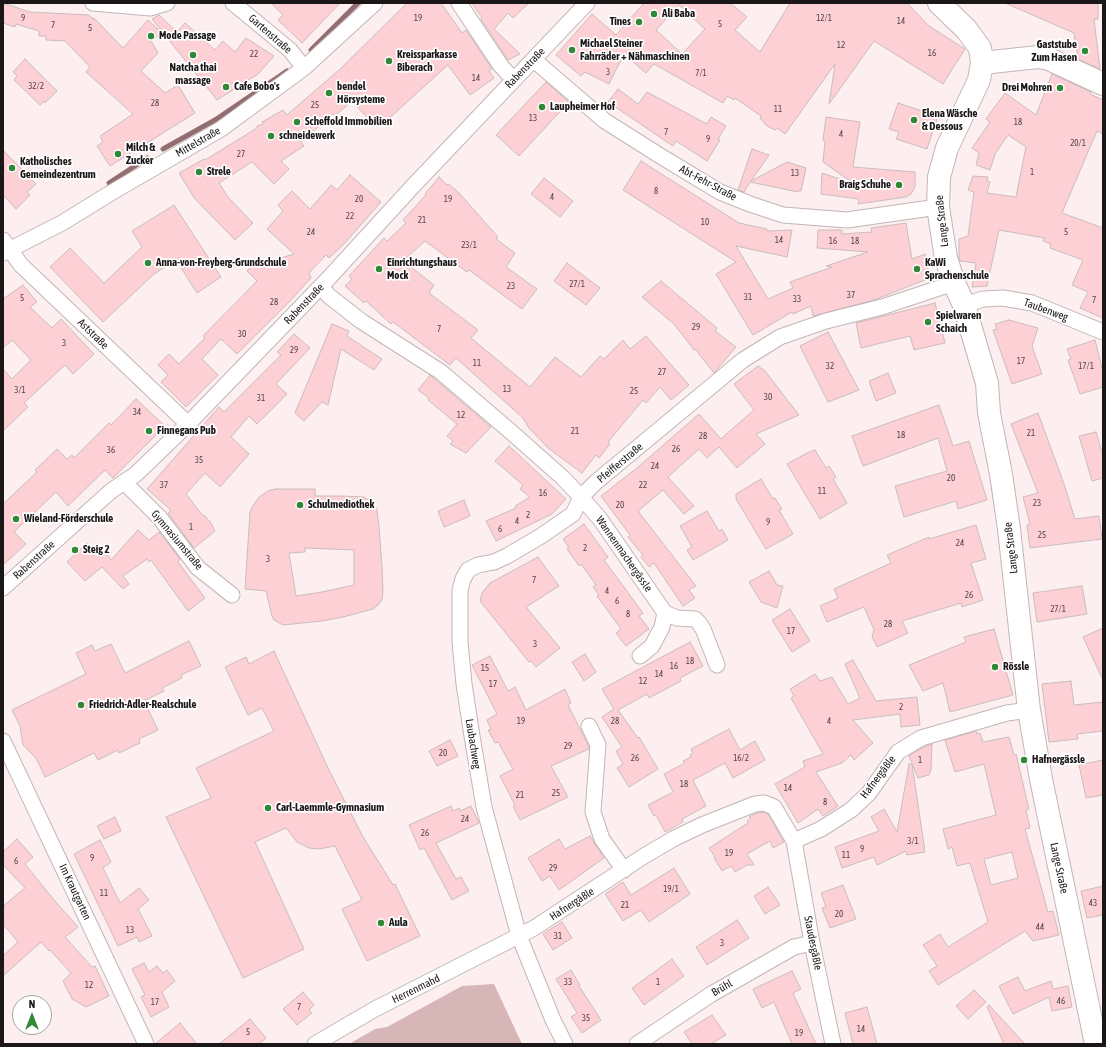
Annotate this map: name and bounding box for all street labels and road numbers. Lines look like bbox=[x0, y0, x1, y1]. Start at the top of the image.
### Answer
street label: Gartenstraße bbox=[246, 12, 294, 56]
street label: Rabenstraße bbox=[502, 45, 548, 91]
street label: Mittelstraße bbox=[173, 124, 223, 160]
street label: Abt-Fehr-Straße bbox=[677, 162, 739, 204]
street label: Lange Straße bbox=[933, 195, 951, 247]
street label: Rabenstraße bbox=[281, 281, 327, 327]
street label: Taubenweg bbox=[1022, 296, 1070, 324]
street label: Aststraße bbox=[75, 316, 111, 352]
street label: Pfeifferstraße bbox=[594, 440, 646, 486]
street label: Gymnasiumstraße bbox=[148, 508, 206, 572]
street label: Wannenmachergässle bbox=[593, 514, 655, 594]
street label: Lange Straße bbox=[1001, 521, 1021, 575]
street label: Rabenstraße bbox=[10, 538, 58, 582]
street label: Laubachweg bbox=[463, 718, 483, 770]
street label: Hafnergäßle bbox=[858, 753, 898, 801]
street label: Lange Straße bbox=[1047, 841, 1071, 895]
street label: Im Krautgarten bbox=[56, 862, 94, 922]
street label: Hafnergäßle bbox=[547, 885, 597, 923]
street label: Staudesgäßle bbox=[801, 915, 825, 971]
street label: Herrenmahd bbox=[390, 972, 442, 1006]
street label: Brühl bbox=[709, 977, 735, 999]

